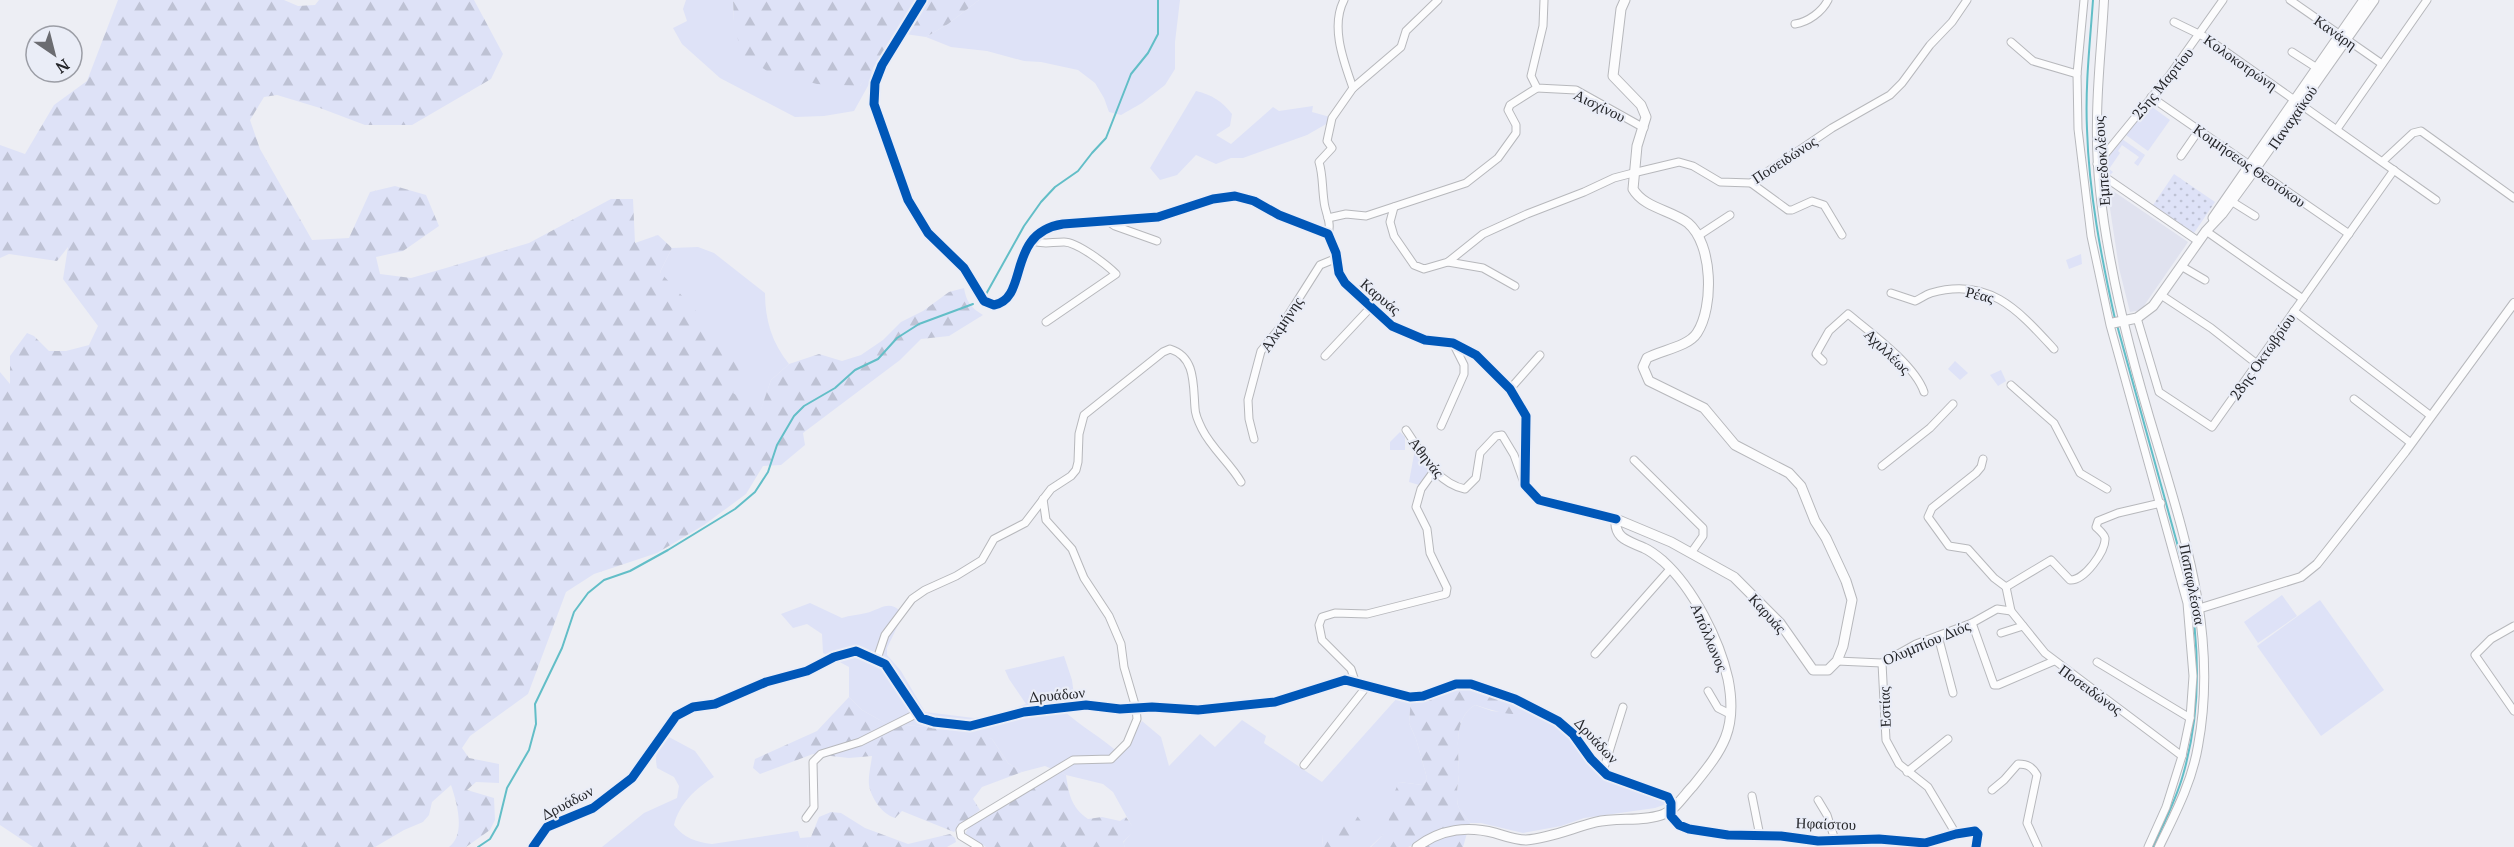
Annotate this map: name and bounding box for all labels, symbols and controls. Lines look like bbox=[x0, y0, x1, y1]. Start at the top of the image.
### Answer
street label: Κανάρη bbox=[2311, 10, 2362, 54]
north arrow bbox=[24, 24, 84, 84]
street label: Κολοκοτρώνη bbox=[2200, 29, 2282, 95]
street label: 25ης Μαρτίου bbox=[2127, 43, 2197, 123]
text: N bbox=[51, 54, 74, 79]
street label: Παναχαϊκού bbox=[2263, 81, 2321, 153]
street label: Αισχίνου bbox=[1571, 84, 1629, 126]
street label: Εμπεδοκλέους bbox=[2088, 115, 2114, 207]
street label: Κοιμήσεως Θεοτόκου bbox=[2190, 119, 2310, 211]
street label: Ποσειδώνος bbox=[1748, 130, 1820, 188]
street label: Καρυάς bbox=[1357, 273, 1405, 319]
street label: Ρέας bbox=[1964, 281, 1996, 307]
street label: Αλκμήνης bbox=[1255, 292, 1307, 356]
street label: 28ης Οκτωβρίου bbox=[2225, 309, 2299, 403]
street label: Αχιλλέως bbox=[1860, 324, 1916, 378]
street label: Αθηνάς bbox=[1405, 433, 1449, 481]
street label: Παπαφλέσσα bbox=[2175, 542, 2211, 626]
street label: Καρυάς bbox=[1745, 589, 1791, 637]
street label: Απόλλωνος bbox=[1687, 600, 1733, 674]
street label: Ολυμπίου Διός bbox=[1879, 615, 1973, 669]
street label: Ποσειδώνος bbox=[2055, 659, 2127, 719]
street label: Δρυάδων bbox=[1028, 682, 1086, 706]
street label: Εστίας bbox=[1873, 686, 1895, 728]
street label: Δρυάδων bbox=[1571, 713, 1624, 768]
street label: Δρυάδων bbox=[537, 780, 597, 824]
street label: Ηφαίστου bbox=[1795, 812, 1857, 834]

